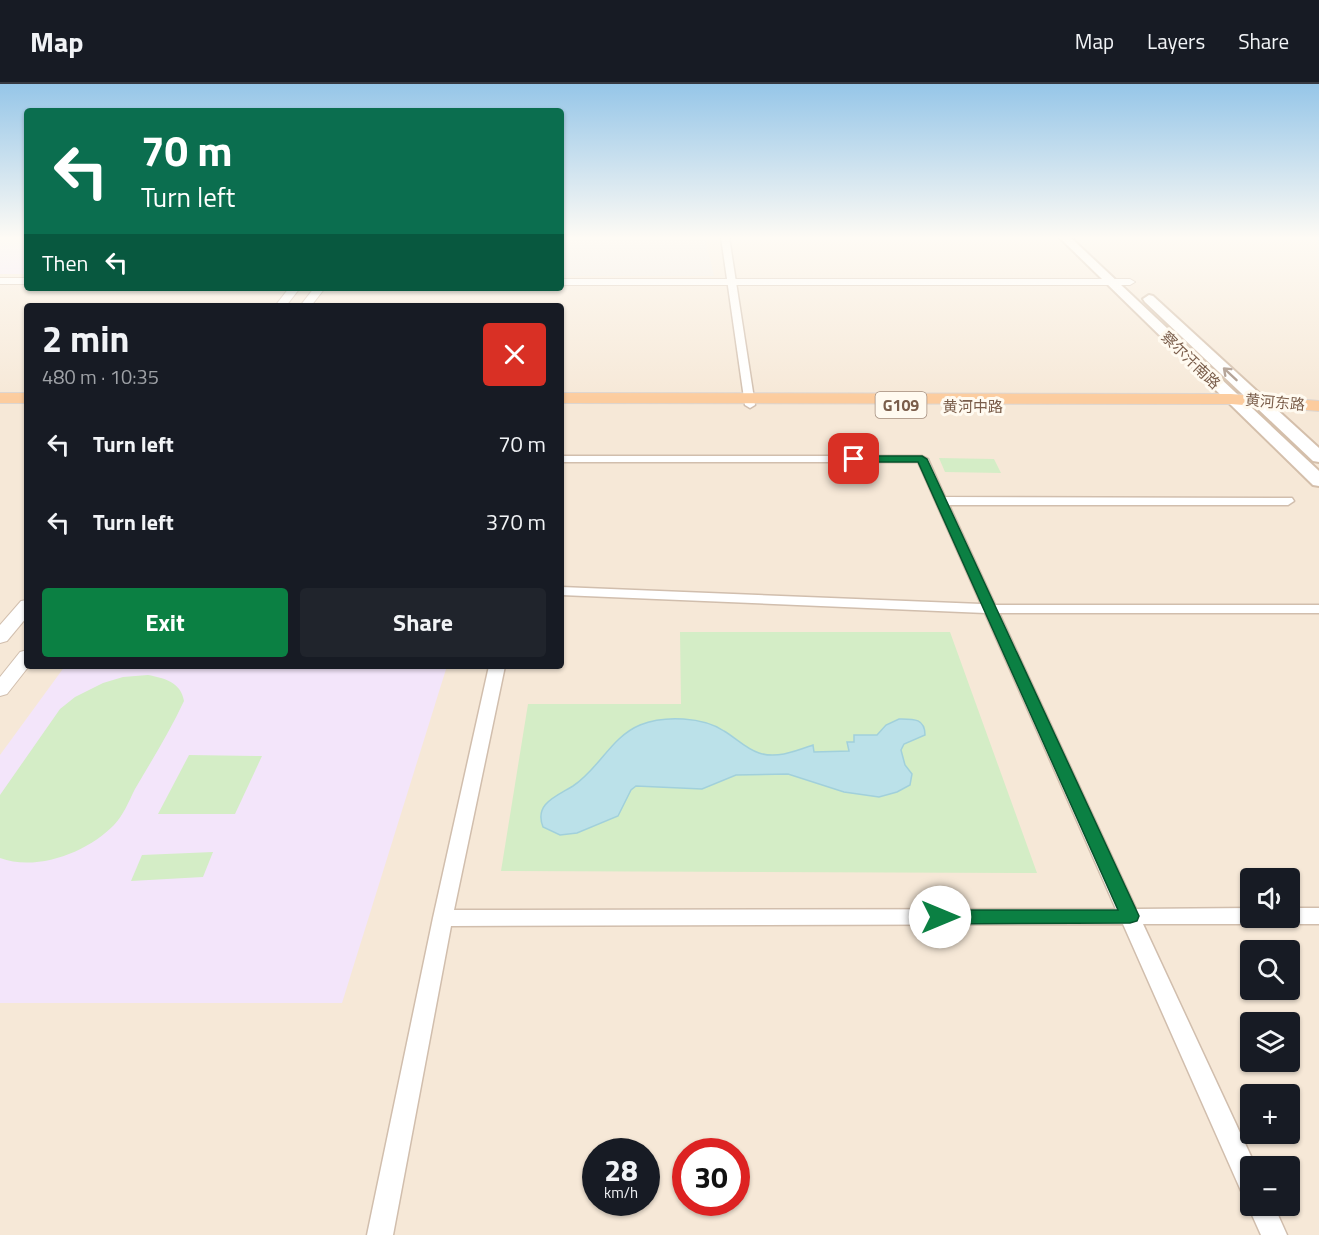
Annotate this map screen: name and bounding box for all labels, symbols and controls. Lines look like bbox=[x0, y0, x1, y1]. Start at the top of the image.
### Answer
text: Map bbox=[30, 20, 84, 63]
text: Map bbox=[1075, 25, 1114, 57]
text: Layers bbox=[1147, 25, 1205, 57]
text: Share bbox=[1238, 25, 1289, 57]
text: 70 m bbox=[141, 118, 233, 182]
icon: left bbox=[42, 132, 120, 210]
text: Turn left bbox=[141, 176, 235, 217]
text: Then bbox=[42, 246, 88, 280]
icon: left bbox=[100, 246, 133, 279]
text: 2 min bbox=[42, 311, 129, 366]
button: close bbox=[483, 323, 546, 386]
street label: 察尔汗南路 bbox=[1156, 326, 1226, 394]
text: 480 m · 10:35 bbox=[42, 361, 159, 392]
one-way arrow bbox=[1223, 367, 1238, 381]
street label: 黄河东路 bbox=[1244, 388, 1306, 416]
road number: G109 bbox=[876, 392, 926, 418]
street label: 黄河中路 bbox=[943, 395, 1003, 418]
text: Turn left bbox=[93, 427, 174, 461]
text: 70 m bbox=[498, 427, 546, 461]
icon: left bbox=[42, 428, 75, 461]
pin bbox=[828, 433, 879, 484]
icon: arrive bbox=[837, 442, 870, 475]
text: Turn left bbox=[93, 505, 174, 539]
text: 370 m bbox=[486, 505, 546, 539]
icon: left bbox=[42, 506, 75, 539]
button: Exit bbox=[42, 588, 288, 657]
button: Share bbox=[300, 588, 546, 657]
map controls bbox=[1240, 868, 1300, 1216]
button: sound bbox=[1240, 868, 1300, 928]
position arrow bbox=[908, 885, 972, 949]
button: search bbox=[1240, 940, 1300, 1000]
button: layers bbox=[1240, 1012, 1300, 1072]
button: + bbox=[1240, 1084, 1300, 1144]
speed limit sign: 30 bbox=[672, 1138, 750, 1216]
text: 28 bbox=[604, 1147, 638, 1193]
button: − bbox=[1240, 1156, 1300, 1216]
text: km/h bbox=[604, 1181, 638, 1204]

